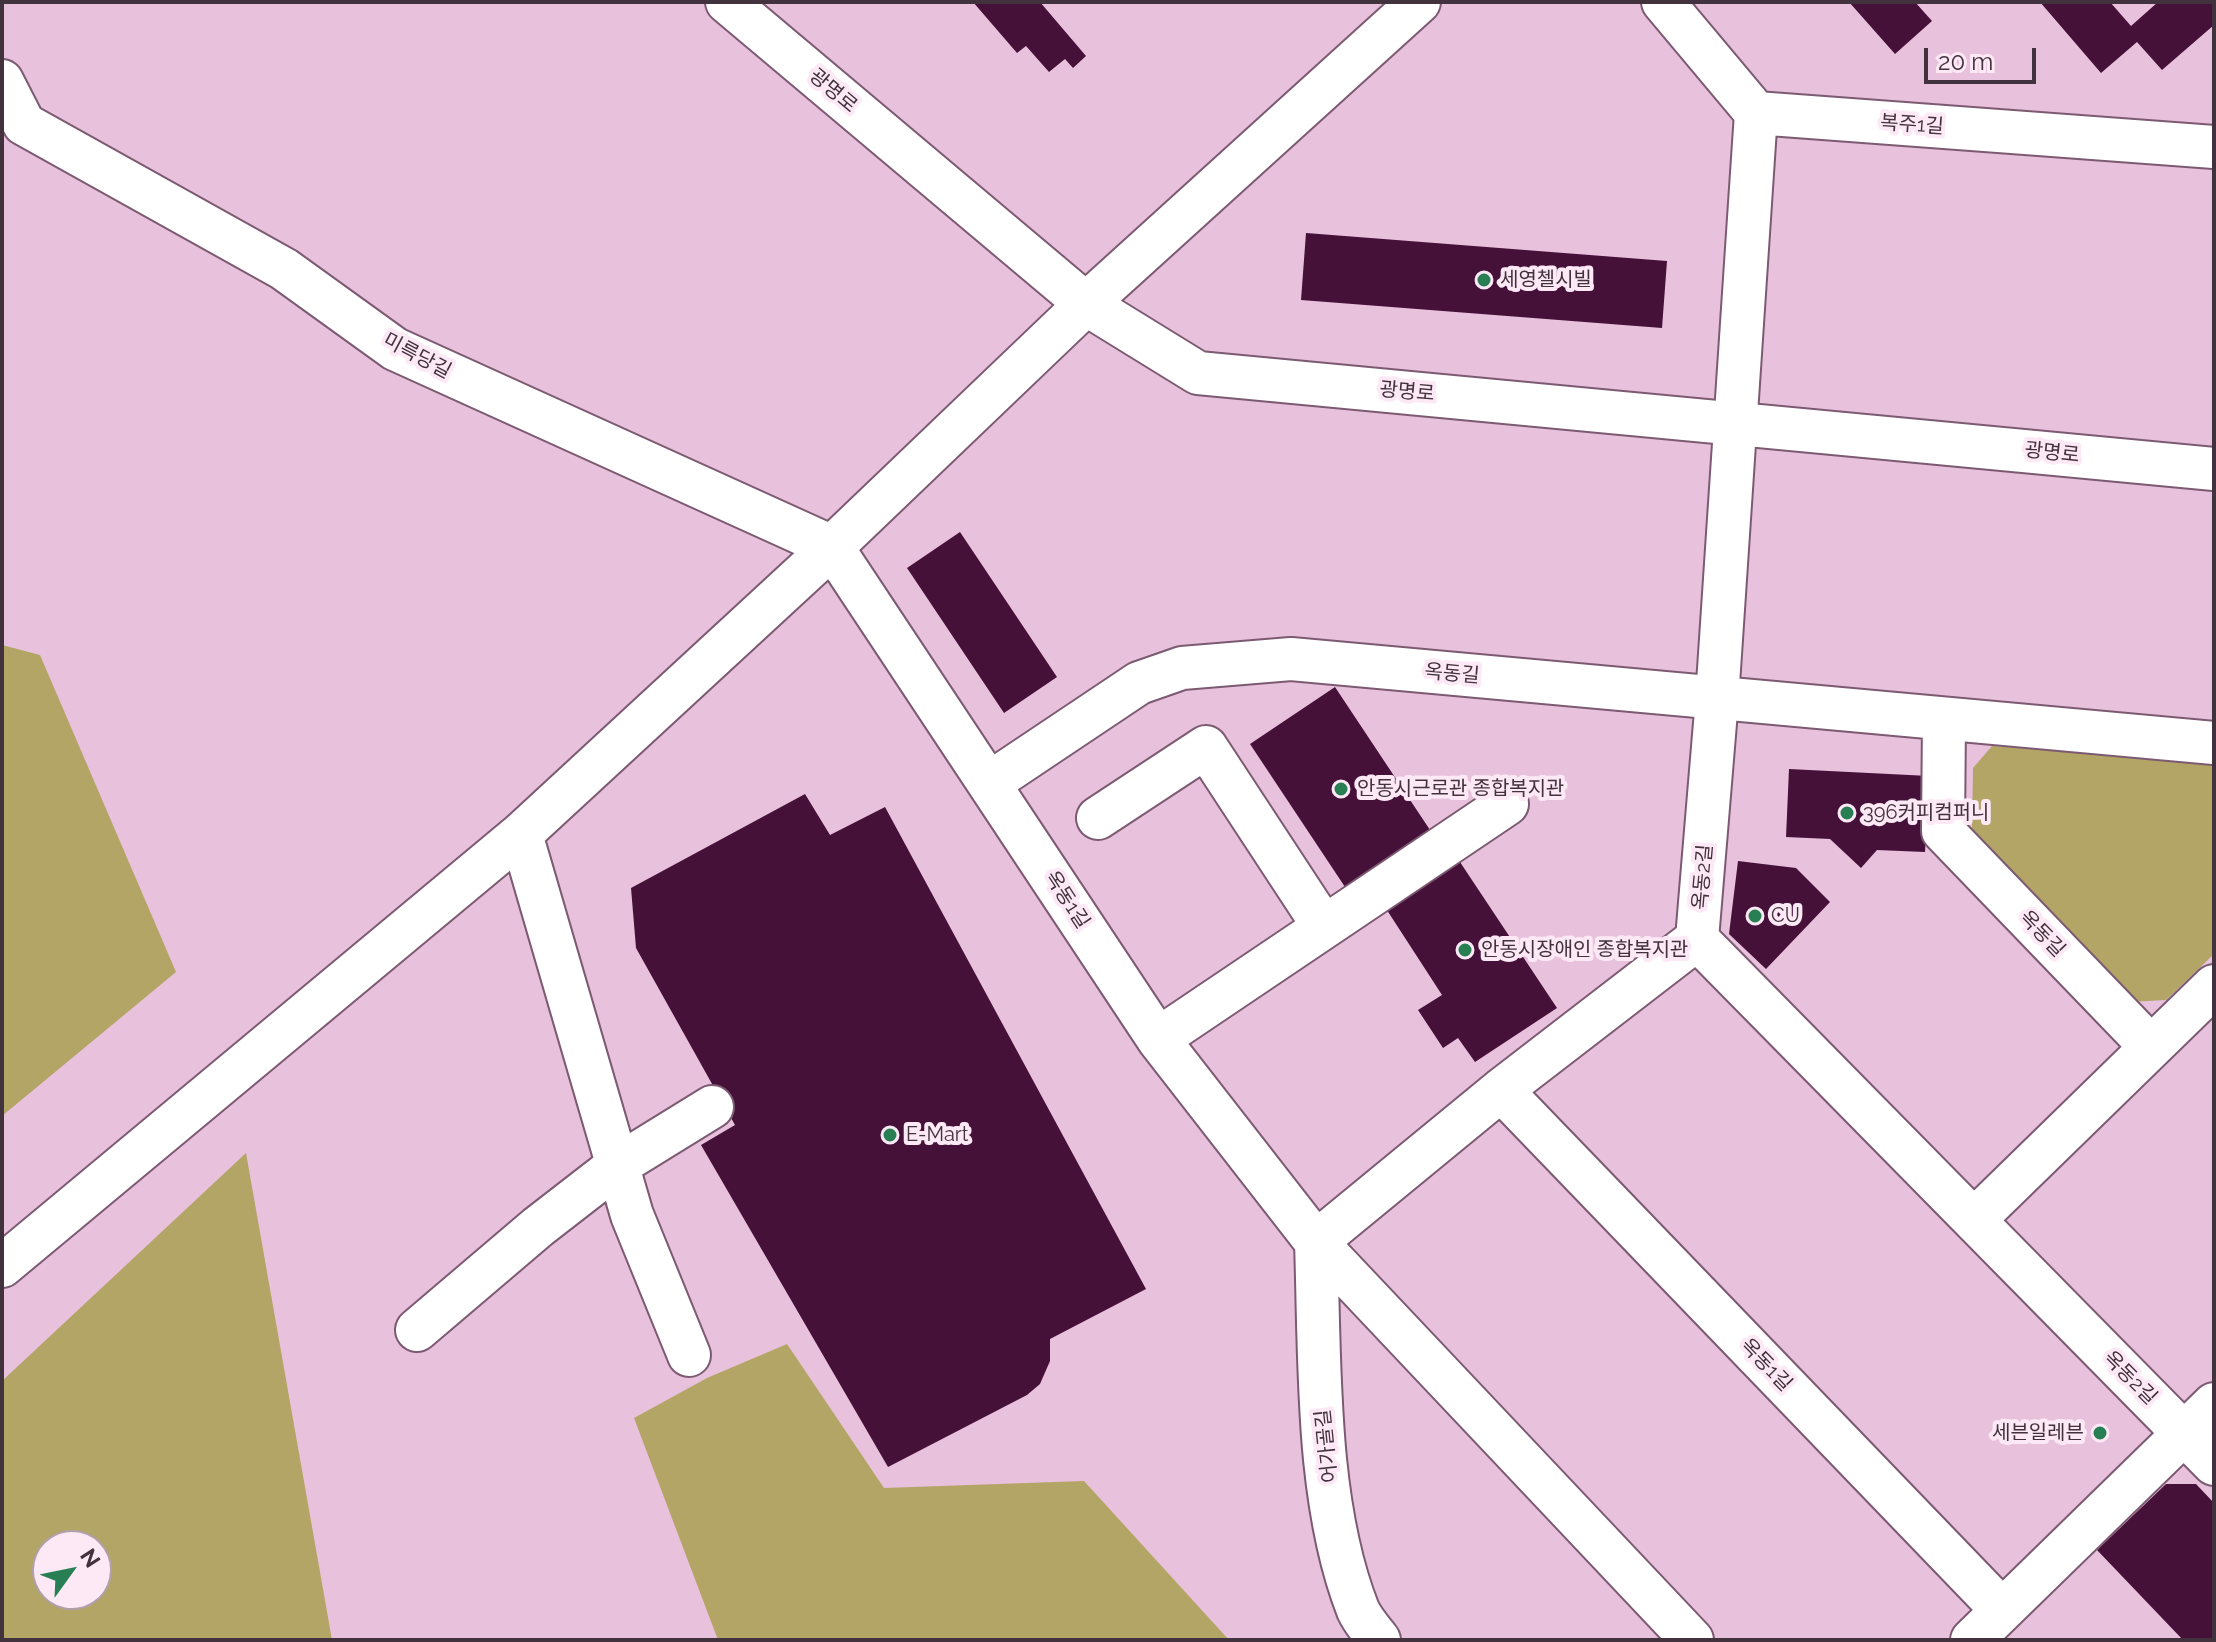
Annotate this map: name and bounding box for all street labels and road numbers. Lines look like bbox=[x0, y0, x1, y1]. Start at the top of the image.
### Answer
street label: 광명로 bbox=[804, 64, 862, 118]
street label: 복주1길 bbox=[1879, 111, 1945, 139]
street label: 미륵당길 bbox=[379, 328, 455, 384]
street label: 광명로 bbox=[1378, 378, 1436, 406]
street label: 광명로 bbox=[2023, 438, 2081, 468]
street label: 옥동길 bbox=[1423, 660, 1481, 688]
street label: 옥동2길 bbox=[1688, 843, 1718, 911]
street label: 옥동1길 bbox=[1040, 867, 1094, 933]
street label: 옥동길 bbox=[2014, 906, 2070, 962]
street label: 옥동1길 bbox=[1735, 1334, 1797, 1396]
street label: 옥동2길 bbox=[2098, 1346, 2162, 1410]
street label: 어가골길 bbox=[1311, 1408, 1343, 1484]

